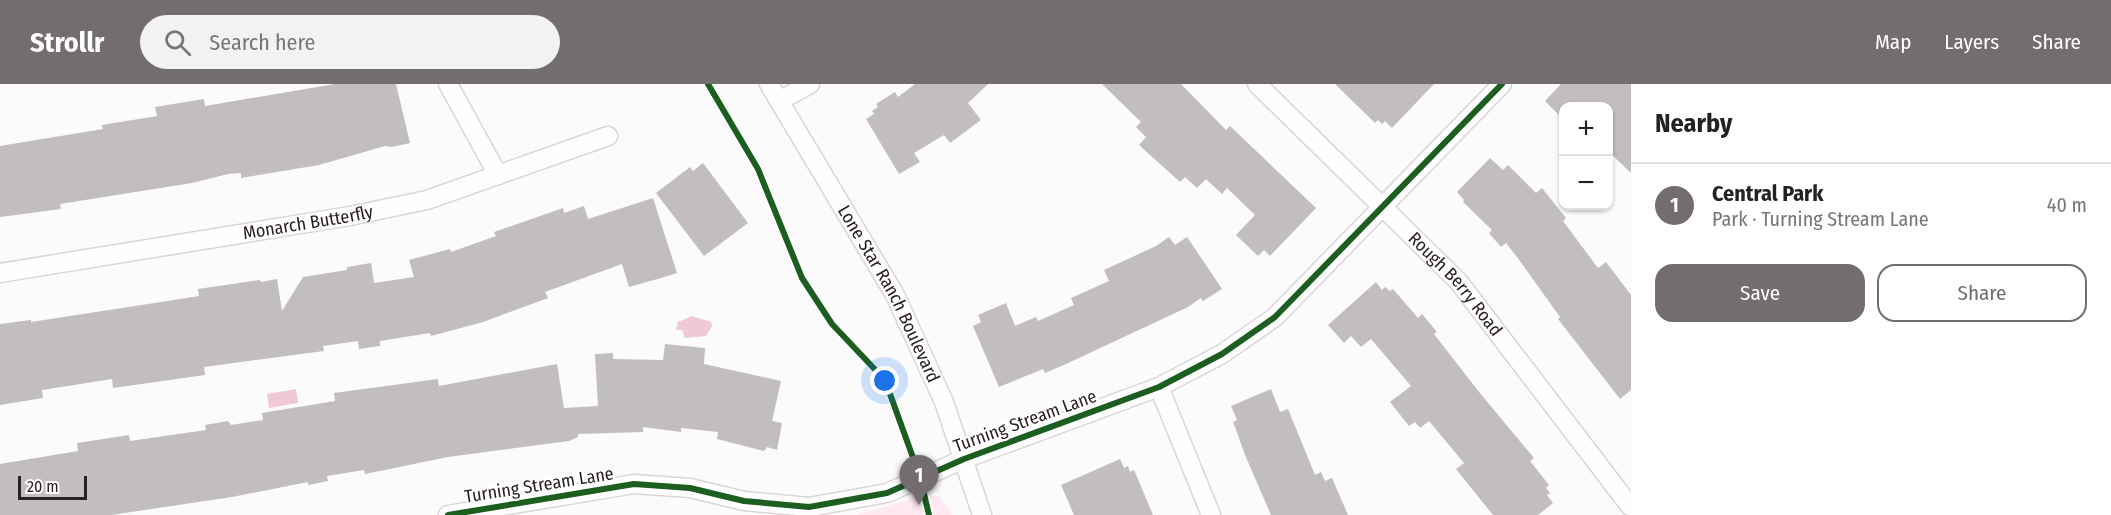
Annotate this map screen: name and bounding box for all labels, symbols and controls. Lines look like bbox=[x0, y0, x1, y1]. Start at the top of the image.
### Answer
search box bbox=[140, 15, 560, 69]
text: Strollr bbox=[30, 26, 104, 59]
icon: search bbox=[161, 26, 194, 59]
text: Search here bbox=[209, 29, 315, 56]
text: Map bbox=[1875, 29, 1911, 55]
text: Layers bbox=[1944, 29, 1999, 55]
text: Share bbox=[2032, 29, 2081, 55]
map controls bbox=[1559, 102, 1613, 210]
button: + bbox=[1559, 102, 1613, 156]
text: Nearby bbox=[1655, 108, 1732, 139]
button: − bbox=[1559, 156, 1613, 210]
text: Central Park bbox=[1712, 180, 1823, 207]
text: 1 bbox=[1670, 193, 1679, 217]
text: 40 m bbox=[2047, 193, 2087, 217]
street label: Monarch Butterfly bbox=[241, 201, 375, 244]
street label: Lone Star Ranch Boulevard bbox=[833, 201, 945, 386]
text: Park · Turning Stream Lane bbox=[1712, 207, 1929, 231]
street label: Rough Berry Road bbox=[1404, 227, 1507, 340]
button: Save bbox=[1655, 264, 1865, 322]
button: Share bbox=[1877, 264, 2087, 322]
your location bbox=[870, 366, 899, 395]
street label: Turning Stream Lane bbox=[950, 385, 1100, 457]
pin: 1 bbox=[900, 456, 938, 505]
street label: Turning Stream Lane bbox=[463, 462, 615, 508]
scale bar bbox=[18, 473, 87, 500]
text: 20 m bbox=[27, 477, 58, 496]

